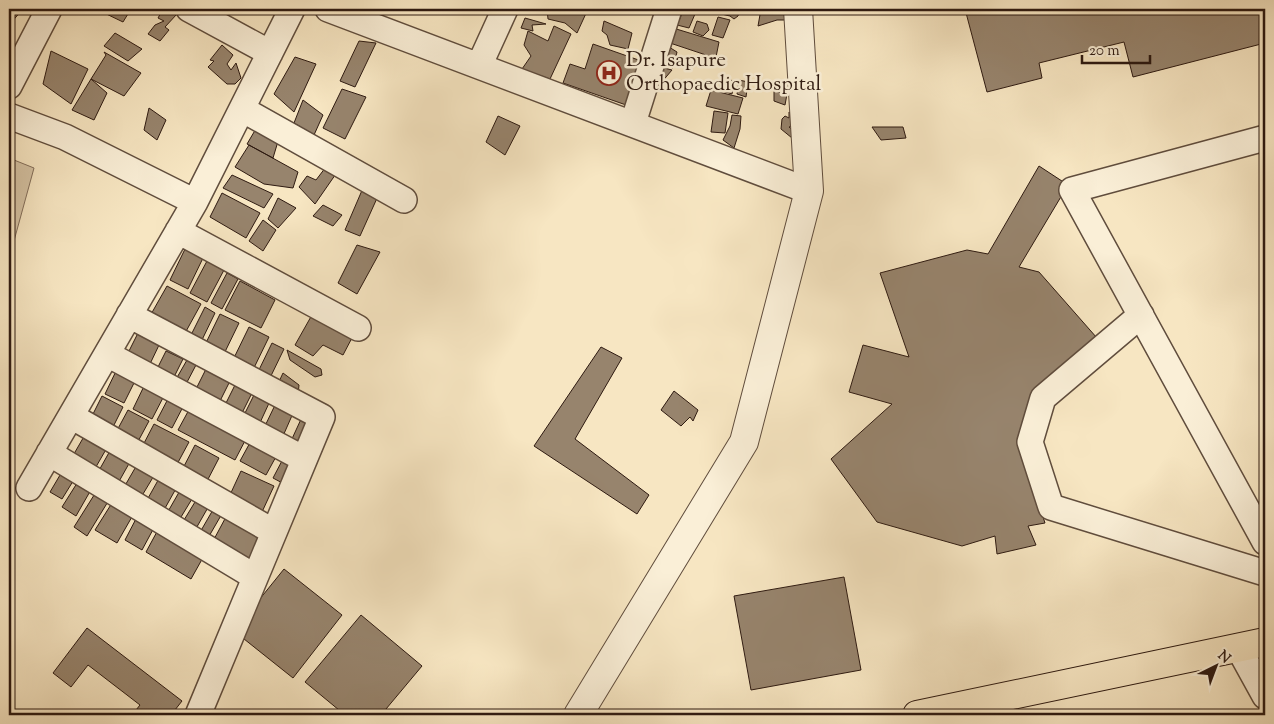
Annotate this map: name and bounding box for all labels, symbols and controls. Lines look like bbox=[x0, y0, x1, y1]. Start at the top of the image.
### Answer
scale bar bbox=[1082, 32, 1149, 64]
text: 20 m bbox=[1089, 41, 1120, 62]
place label: Dr. Isapure Orthopaedic Hospital bbox=[626, 46, 822, 100]
hospital icon: Dr. Isapure Orthopaedic Hospital bbox=[596, 60, 622, 86]
north arrow bbox=[1192, 642, 1242, 692]
text: N bbox=[1213, 647, 1234, 669]

